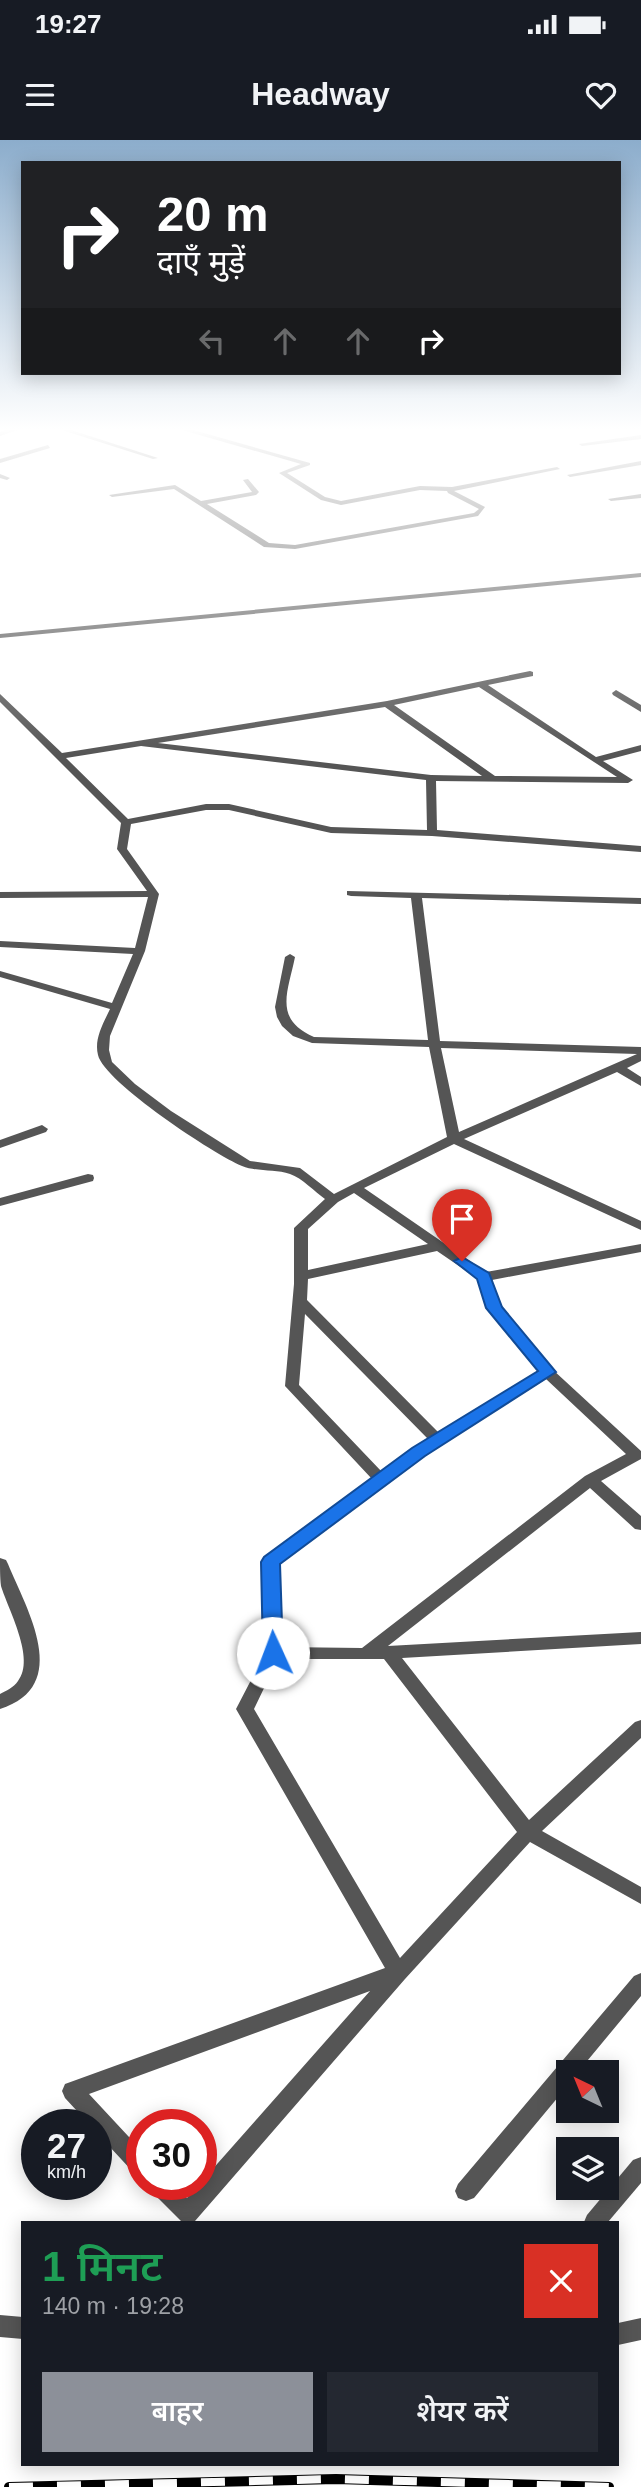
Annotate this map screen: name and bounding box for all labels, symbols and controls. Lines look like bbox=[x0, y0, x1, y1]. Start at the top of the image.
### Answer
text: 19:27 bbox=[35, 9, 102, 39]
icon: menu bbox=[21, 76, 59, 114]
text: Headway bbox=[251, 76, 390, 112]
icon: heart bbox=[582, 76, 620, 114]
text: 20 m bbox=[157, 187, 269, 241]
icon: right bbox=[42, 189, 133, 280]
text: दाएँ मुड़ें bbox=[157, 244, 245, 280]
icon: left bbox=[193, 322, 231, 360]
icon: ahead bbox=[266, 322, 304, 360]
icon: ahead bbox=[339, 322, 377, 360]
icon: right bbox=[412, 322, 450, 360]
pin bbox=[432, 1189, 492, 1261]
icon: arrive bbox=[443, 1200, 481, 1238]
position arrow bbox=[236, 1616, 310, 1690]
north arrow bbox=[556, 2060, 620, 2123]
map controls bbox=[556, 2060, 619, 2200]
speed limit sign: 30 bbox=[126, 2109, 217, 2200]
text: 27 bbox=[47, 2126, 86, 2165]
button: layers bbox=[556, 2137, 619, 2200]
text: km/h bbox=[47, 2162, 86, 2182]
text: 1 मिनट bbox=[42, 2243, 162, 2290]
button: close bbox=[524, 2244, 598, 2318]
text: 140 m · 19:28 bbox=[42, 2293, 184, 2319]
button: बाहर bbox=[42, 2372, 313, 2452]
button: शेयर करें bbox=[327, 2372, 598, 2452]

